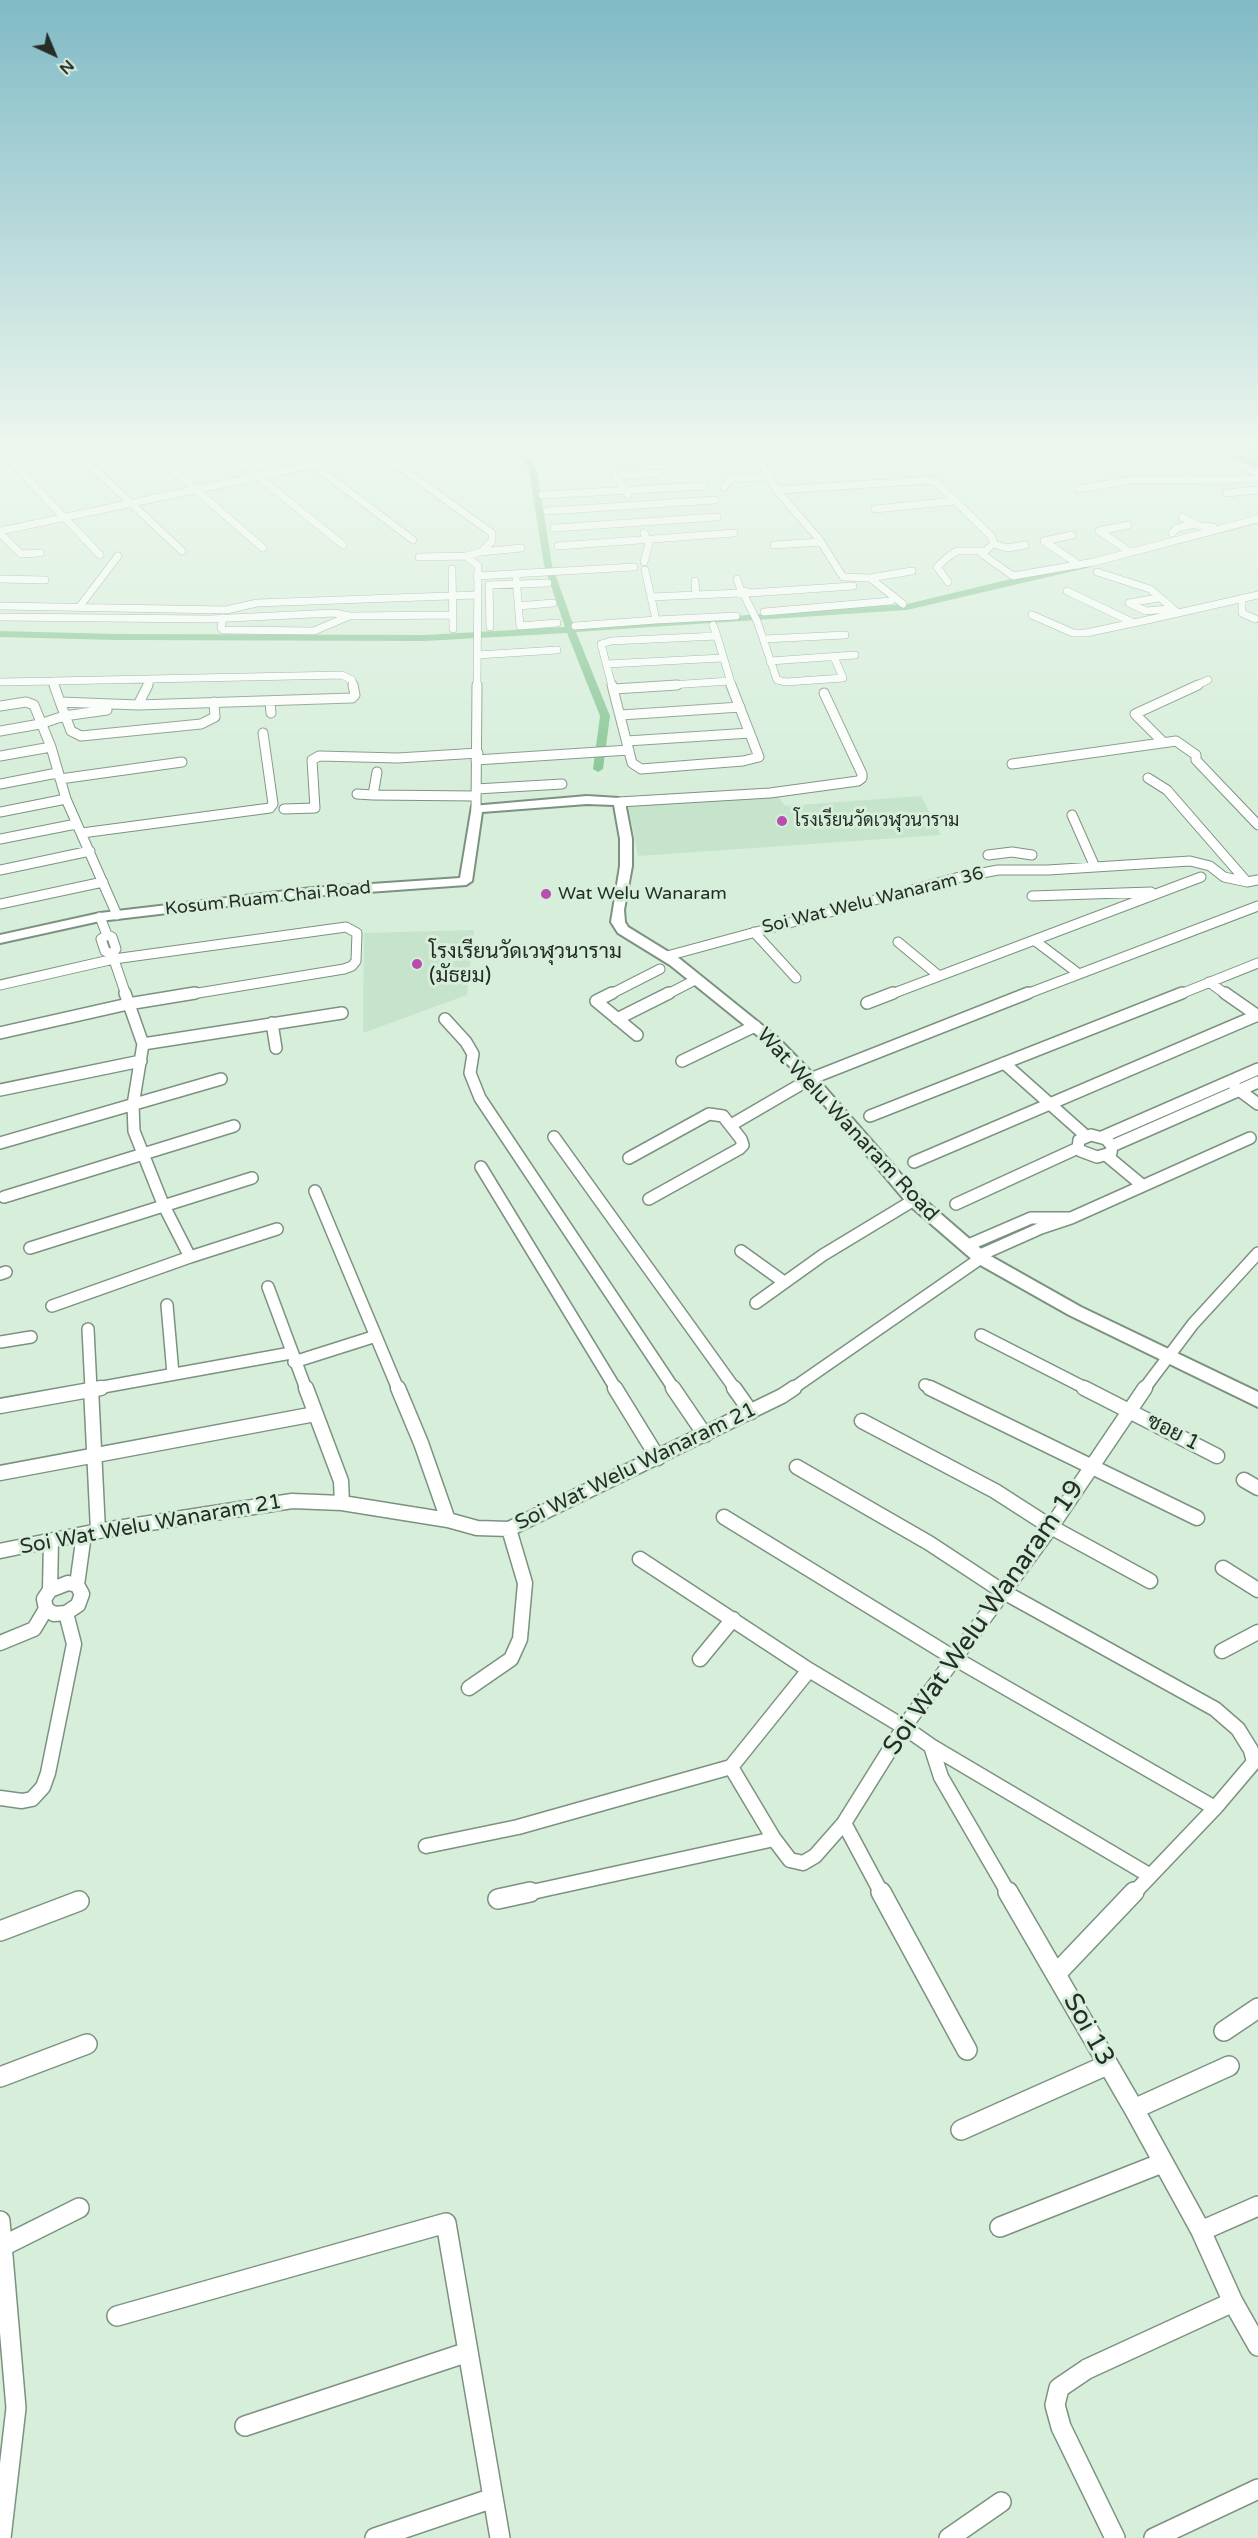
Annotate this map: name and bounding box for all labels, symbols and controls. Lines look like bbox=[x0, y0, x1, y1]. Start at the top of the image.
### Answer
north arrow bbox=[24, 24, 84, 84]
text: N bbox=[55, 55, 78, 79]
place label: โรงเรียนวัดเวฬุวนาราม bbox=[794, 810, 959, 832]
marker: โรงเรียนวัดเวฬุวนาราม bbox=[775, 814, 789, 828]
street label: Soi Wat Welu Wanaram 36 bbox=[760, 863, 986, 939]
street label: Kosum Ruam Chai Road bbox=[164, 877, 372, 921]
place label: Wat Welu Wanaram bbox=[558, 883, 727, 905]
marker: Wat Welu Wanaram bbox=[539, 887, 553, 901]
place label: โรงเรียนวัดเวฬุวนาราม (มัธยม) bbox=[429, 939, 622, 989]
marker: โรงเรียนวัดเวฬุวนาราม (มัธยม) bbox=[410, 957, 424, 971]
street label: Wat Welu Wanaram Road bbox=[751, 1023, 943, 1227]
street label: Soi Wat Welu Wanaram 21 bbox=[511, 1398, 761, 1536]
street label: ซอย 1 bbox=[1142, 1409, 1204, 1457]
street label: Soi Wat Welu Wanaram 19 bbox=[877, 1475, 1091, 1761]
street label: Soi Wat Welu Wanaram 21 bbox=[18, 1490, 284, 1560]
street label: Soi 13 bbox=[1056, 1988, 1120, 2072]

